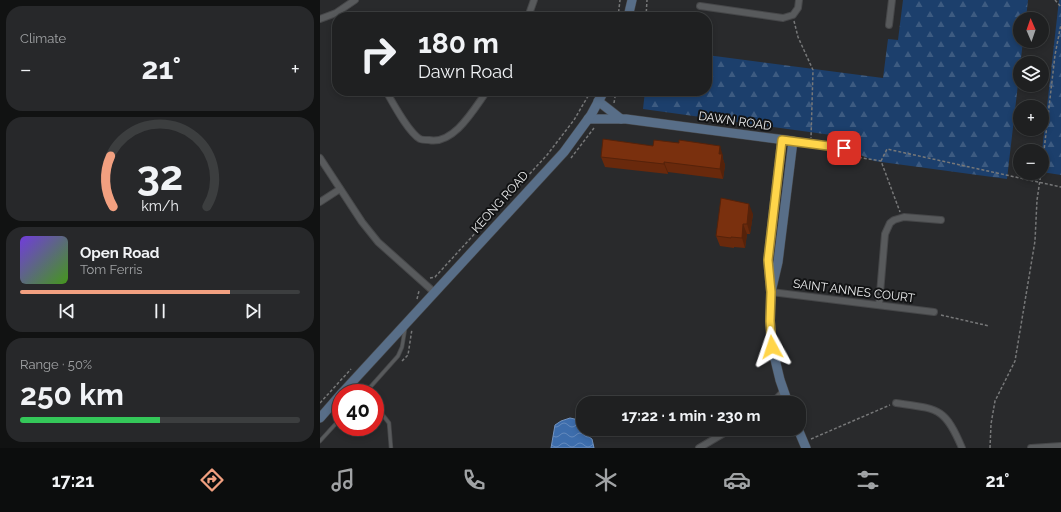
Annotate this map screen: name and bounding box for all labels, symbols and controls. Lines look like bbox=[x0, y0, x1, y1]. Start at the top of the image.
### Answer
north arrow bbox=[1013, 12, 1049, 48]
map controls bbox=[1013, 12, 1049, 180]
text: 180 m bbox=[418, 27, 499, 60]
icon: right bbox=[352, 28, 404, 80]
text: Climate bbox=[20, 31, 66, 46]
text: 21° bbox=[142, 51, 181, 86]
text: − bbox=[20, 56, 32, 82]
text: + bbox=[291, 56, 300, 82]
button: layers bbox=[1013, 56, 1049, 92]
text: Dawn Road bbox=[418, 61, 513, 82]
button: + bbox=[1013, 100, 1049, 136]
street label: DAWN ROAD bbox=[697, 109, 773, 133]
pin bbox=[827, 131, 861, 165]
icon: arrive bbox=[833, 137, 855, 159]
button: − bbox=[1013, 144, 1049, 180]
text: 32 bbox=[137, 151, 183, 200]
street label: KEONG ROAD bbox=[469, 168, 532, 236]
text: km/h bbox=[141, 197, 179, 213]
text: Open Road bbox=[80, 244, 160, 262]
text: Tom Ferris bbox=[80, 262, 143, 277]
street label: SAINT ANNES COURT bbox=[792, 277, 916, 306]
icon: previous bbox=[56, 300, 78, 322]
icon: pause bbox=[149, 300, 171, 322]
icon: next bbox=[242, 300, 264, 322]
position arrow bbox=[751, 326, 793, 368]
text: Range · 50% bbox=[20, 357, 92, 372]
text: 250 km bbox=[20, 377, 124, 412]
speed limit sign: 40 bbox=[332, 384, 384, 436]
text: 17:22 · 1 min · 230 m bbox=[621, 407, 761, 425]
icon: directions bbox=[198, 466, 226, 494]
icon: music bbox=[329, 466, 357, 494]
icon: phone bbox=[460, 466, 488, 494]
icon: climate bbox=[592, 466, 620, 494]
icon: car bbox=[723, 466, 751, 494]
icon: filters bbox=[854, 466, 882, 494]
text: 17:21 bbox=[52, 470, 94, 491]
text: 21° bbox=[986, 470, 1009, 491]

